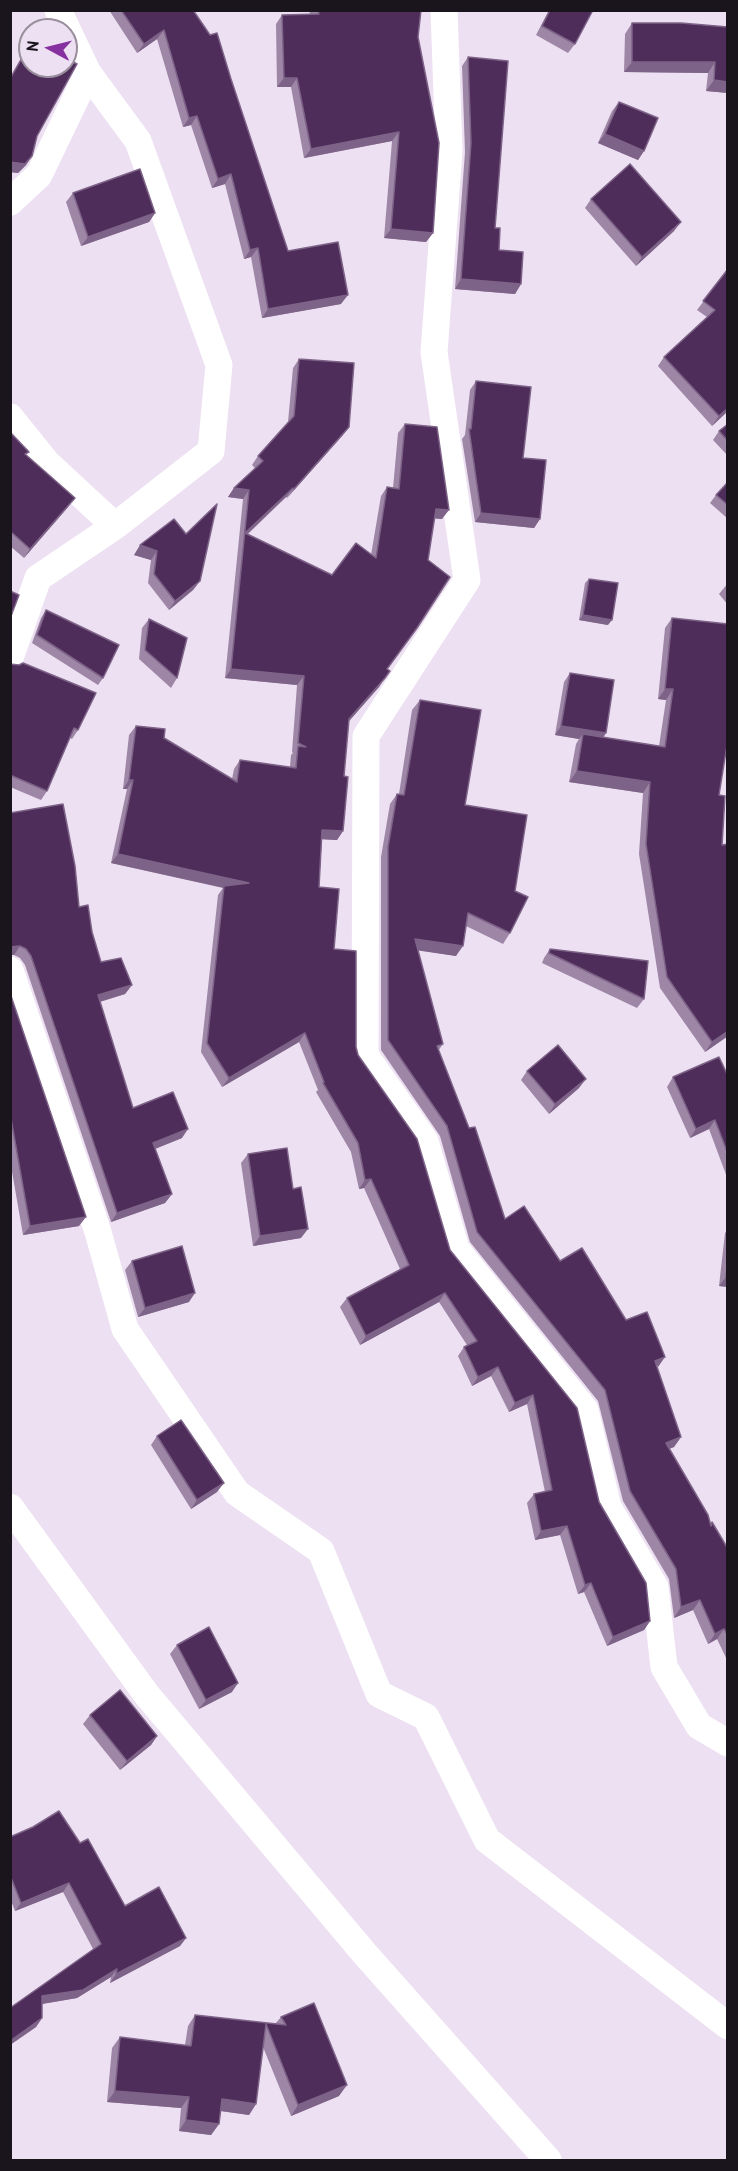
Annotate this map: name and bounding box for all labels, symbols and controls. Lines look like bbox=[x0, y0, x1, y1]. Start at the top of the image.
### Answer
north arrow bbox=[18, 18, 78, 78]
text: N bbox=[22, 40, 43, 52]

